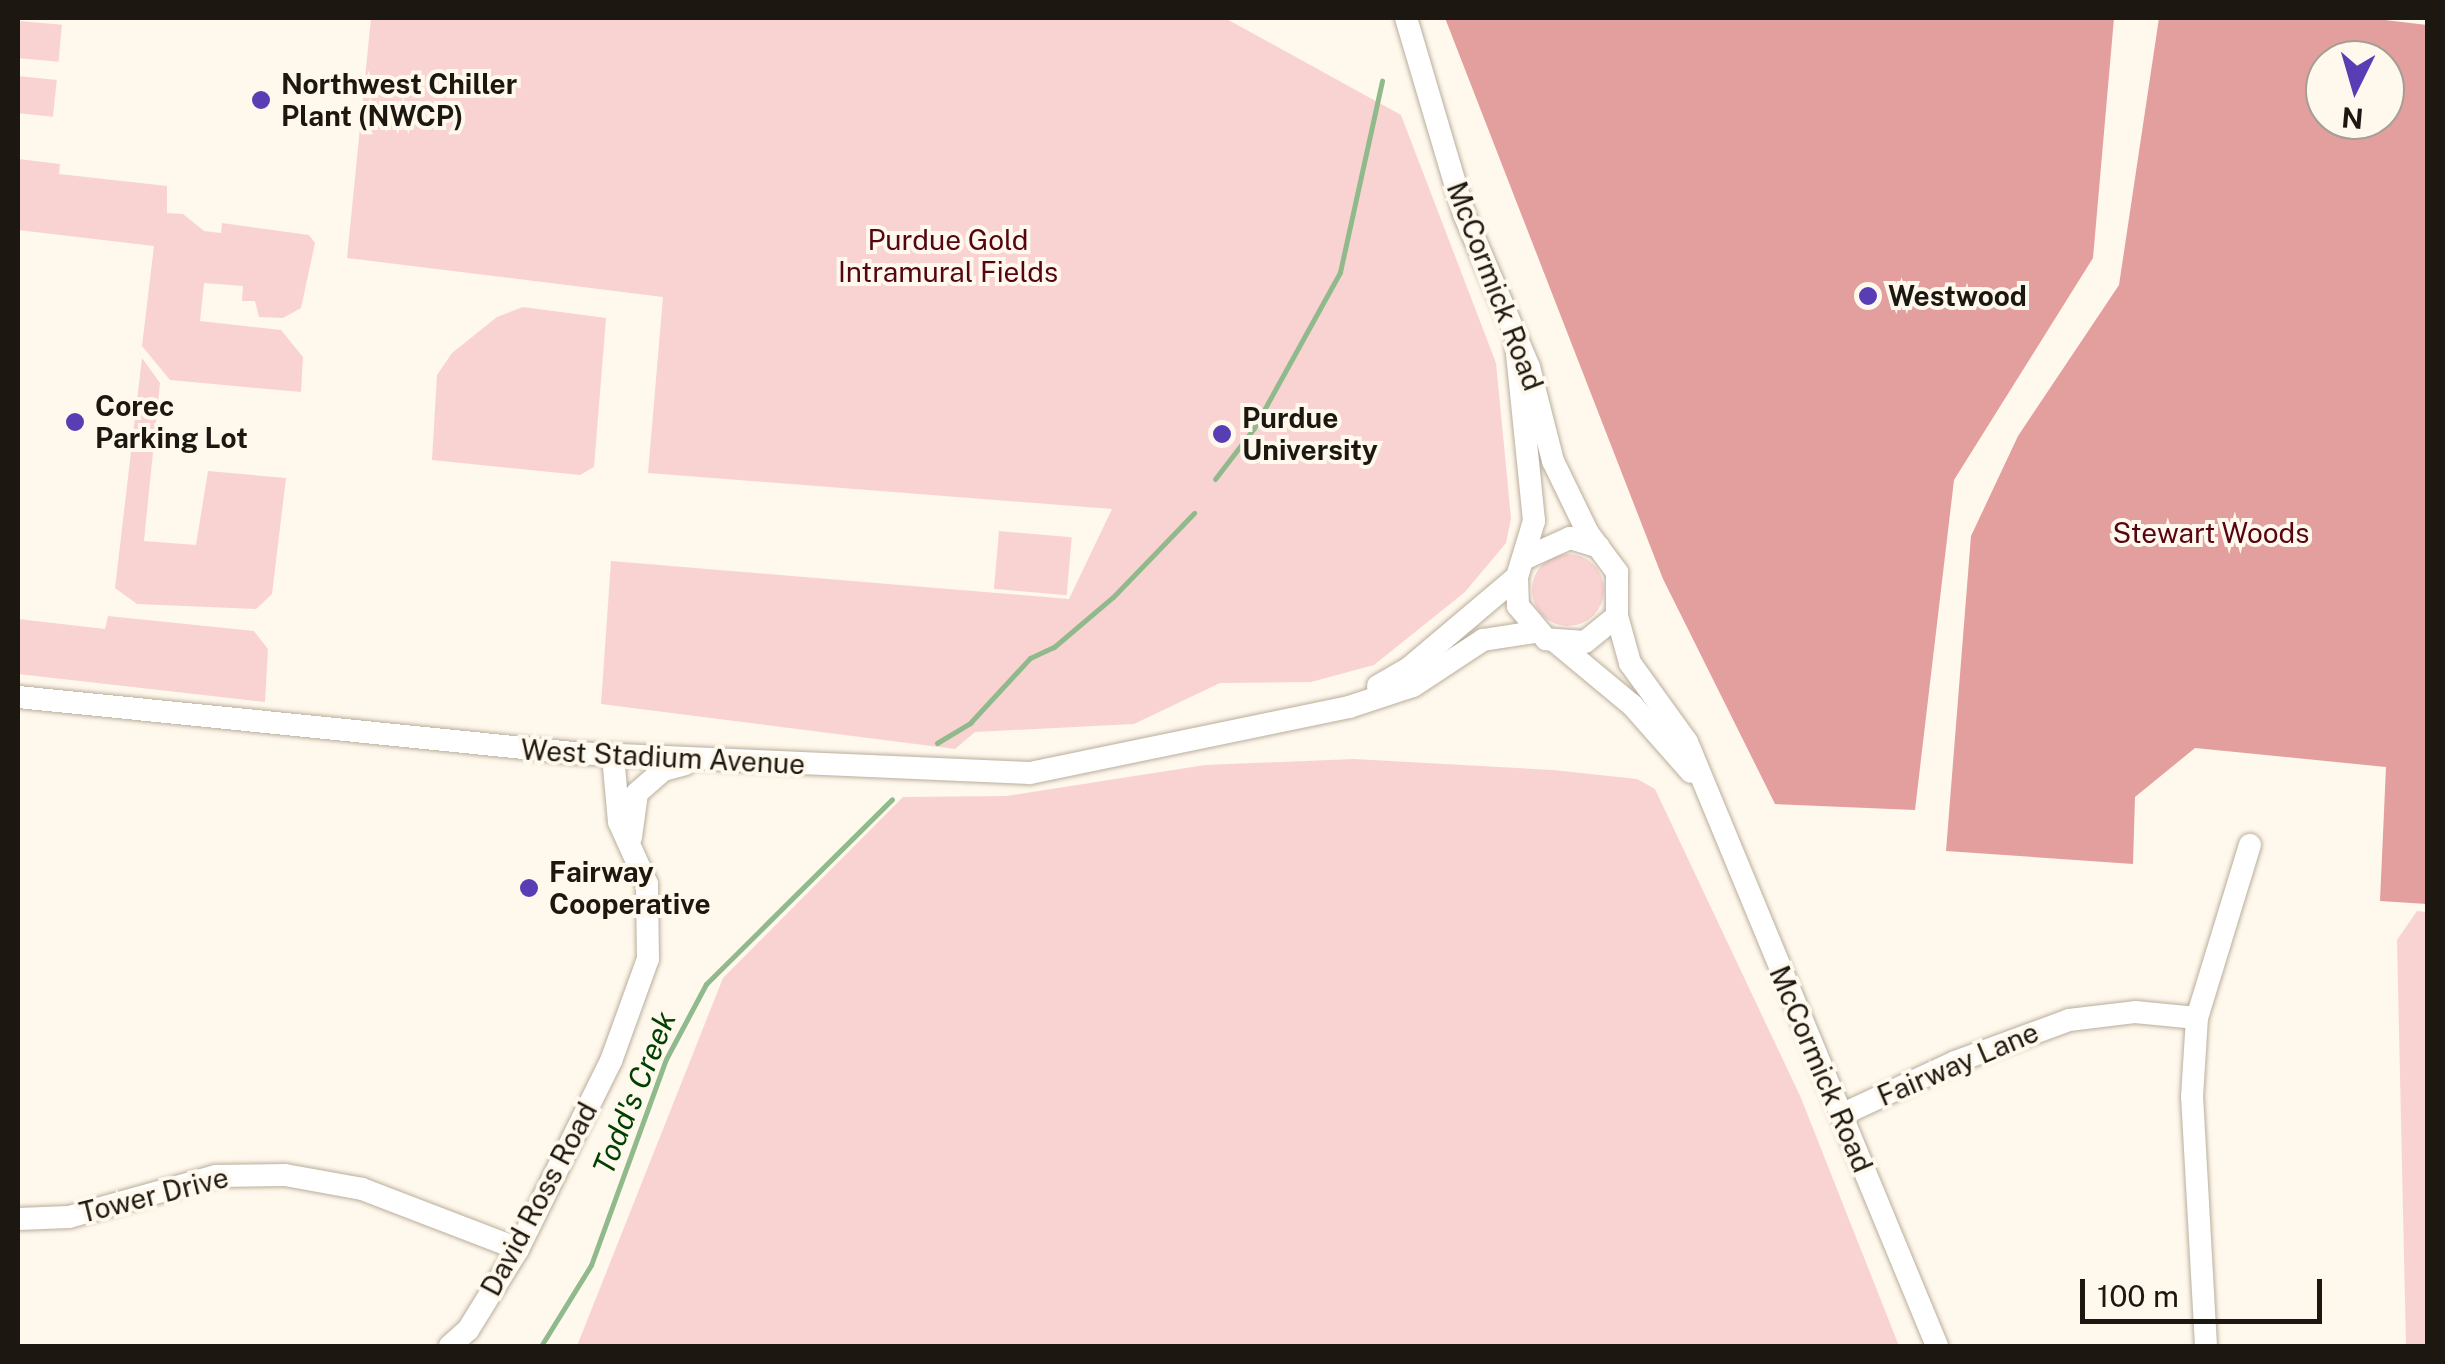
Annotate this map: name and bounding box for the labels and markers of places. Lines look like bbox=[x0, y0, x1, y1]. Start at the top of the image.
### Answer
place label: Northwest Chiller Plant (NWCP) bbox=[281, 67, 517, 133]
marker: Northwest Chiller Plant (NWCP) bbox=[250, 89, 272, 111]
place label: Westwood bbox=[1888, 279, 2027, 313]
marker: Westwood bbox=[1857, 285, 1879, 307]
place label: Corec Parking Lot bbox=[95, 389, 248, 455]
place label: Purdue University bbox=[1242, 401, 1378, 467]
marker: Corec Parking Lot bbox=[64, 411, 86, 433]
marker: Purdue University bbox=[1211, 423, 1233, 445]
place label: Fairway Cooperative bbox=[549, 855, 711, 921]
marker: Fairway Cooperative bbox=[518, 877, 540, 899]

